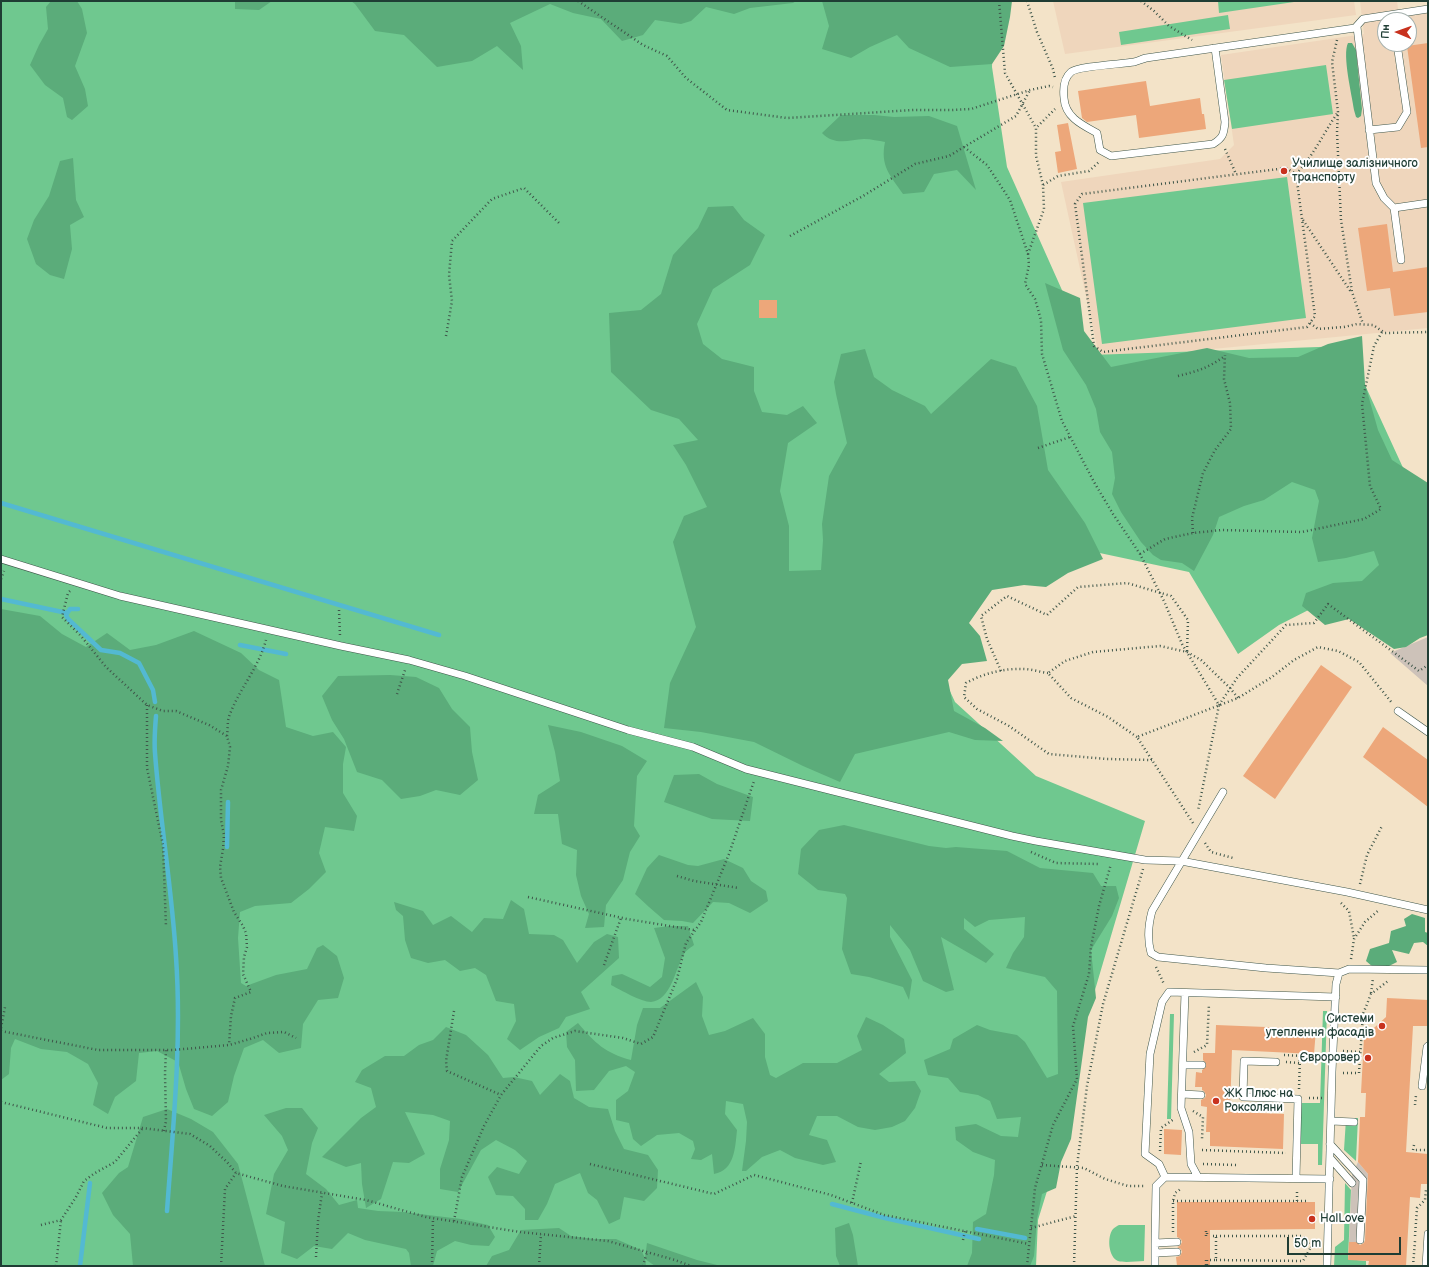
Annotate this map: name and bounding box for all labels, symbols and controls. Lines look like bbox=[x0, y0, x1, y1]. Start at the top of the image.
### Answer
north arrow bbox=[1377, 12, 1417, 52]
text: Пн bbox=[1379, 24, 1392, 39]
place label: Училище залізничного транспорту bbox=[1292, 157, 1418, 185]
marker: Училище залізничного транспорту bbox=[1279, 166, 1289, 176]
place label: Системи утеплення фасадів bbox=[1266, 1012, 1374, 1040]
marker: Системи утеплення фасадів bbox=[1377, 1021, 1387, 1031]
place label: Євроровер bbox=[1300, 1051, 1360, 1065]
marker: Євроровер bbox=[1363, 1053, 1373, 1063]
place label: ЖК Плюс на Роксоляни bbox=[1224, 1087, 1293, 1115]
marker: ЖК Плюс на Роксоляни bbox=[1211, 1096, 1221, 1106]
place label: HalLove bbox=[1320, 1212, 1364, 1226]
marker: HalLove bbox=[1307, 1214, 1317, 1224]
scale bar bbox=[1289, 1229, 1403, 1255]
text: 50 m bbox=[1294, 1236, 1321, 1251]

